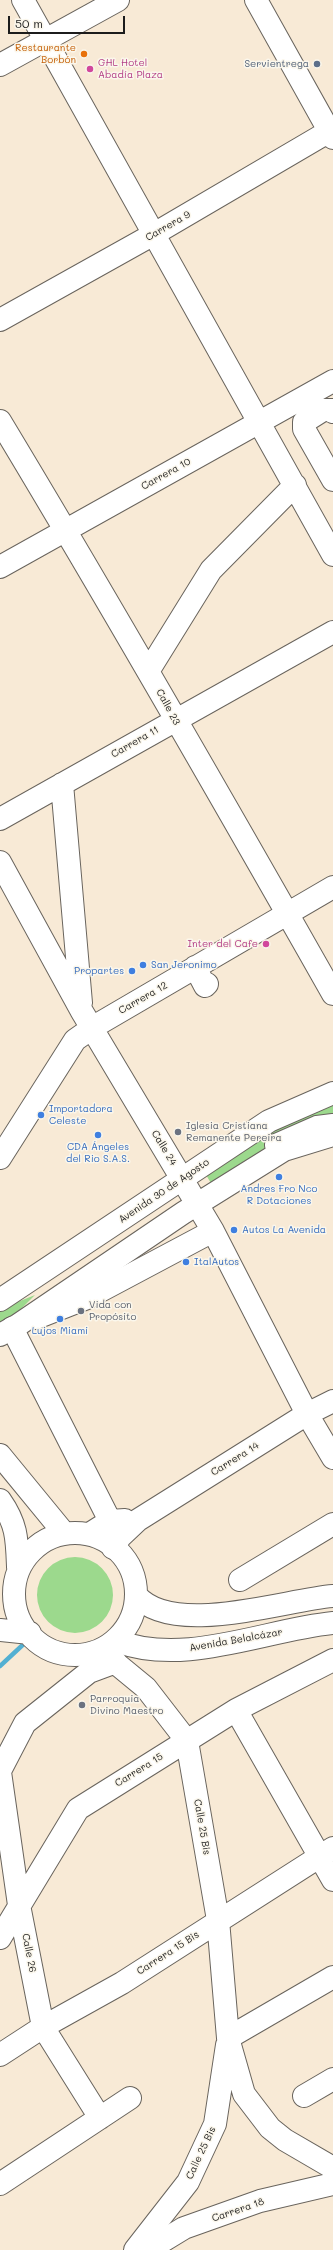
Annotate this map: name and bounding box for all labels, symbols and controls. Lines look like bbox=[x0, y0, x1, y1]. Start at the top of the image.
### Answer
scale bar bbox=[10, 8, 127, 34]
text: 50 m bbox=[15, 15, 43, 31]
place label: Restaurante Borbón bbox=[15, 42, 76, 66]
marker: Restaurante Borbón bbox=[79, 49, 89, 59]
place label: GHL Hotel Abadía Plaza bbox=[98, 57, 163, 80]
place label: Servientrega bbox=[244, 58, 309, 70]
marker: Servientrega bbox=[312, 59, 322, 69]
marker: GHL Hotel Abadía Plaza bbox=[85, 64, 95, 74]
street label: Carrera 9 bbox=[143, 208, 193, 244]
street label: Carrera 10 bbox=[139, 455, 193, 493]
street label: Calle 23 bbox=[153, 687, 183, 727]
street label: Carrera 11 bbox=[109, 724, 161, 760]
place label: Inter del Cafe bbox=[188, 938, 258, 950]
marker: Inter del Cafe bbox=[261, 939, 271, 949]
place label: San Jeronimo bbox=[151, 959, 217, 971]
marker: San Jeronimo bbox=[138, 960, 148, 970]
place label: Propartes bbox=[74, 965, 124, 977]
marker: Propartes bbox=[127, 966, 137, 976]
street label: Carrera 12 bbox=[117, 979, 169, 1017]
place label: Importadora Celeste bbox=[49, 1103, 113, 1126]
marker: Importadora Celeste bbox=[36, 1110, 46, 1120]
place label: Iglesia Cristiana Remanente Pereira bbox=[186, 1120, 282, 1144]
marker: Iglesia Cristiana Remanente Pereira bbox=[173, 1127, 183, 1137]
street label: Calle 24 bbox=[149, 1128, 179, 1168]
marker: CDA Ángeles del Rio S.A.S. bbox=[93, 1130, 103, 1140]
place label: CDA Ángeles del Rio S.A.S. bbox=[66, 1141, 130, 1164]
street label: Avenida 30 de Agosto bbox=[116, 1156, 212, 1226]
marker: Andres Fro Nco R Dotaciones bbox=[274, 1172, 284, 1182]
place label: Andres Fro Nco R Dotaciones bbox=[241, 1183, 317, 1206]
place label: Autos La Avenida bbox=[242, 1224, 326, 1236]
marker: Autos La Avenida bbox=[229, 1225, 239, 1235]
place label: ItalAutos bbox=[194, 1256, 239, 1268]
marker: ItalAutos bbox=[181, 1257, 191, 1267]
place label: Vida con Propósito bbox=[89, 1299, 136, 1322]
marker: Vida con Propósito bbox=[76, 1306, 86, 1316]
marker: Lujos Miami bbox=[55, 1314, 65, 1324]
place label: Lujos Miami bbox=[32, 1325, 88, 1337]
street label: Carrera 14 bbox=[209, 1440, 261, 1478]
street label: Avenida Belalcázar bbox=[189, 1626, 283, 1654]
place label: Parroquia Divino Maestro bbox=[90, 1693, 164, 1716]
marker: Parroquia Divino Maestro bbox=[77, 1700, 87, 1710]
street label: Carrera 15 bbox=[113, 1751, 165, 1789]
street label: Calle 25 Bis bbox=[191, 1798, 213, 1856]
street label: Carrera 15 Bis bbox=[135, 1928, 201, 1978]
street label: Calle 26 bbox=[19, 1933, 39, 1973]
street label: Calle 25 Bis bbox=[184, 2125, 218, 2181]
street label: Carrera 18 bbox=[210, 2195, 266, 2225]

